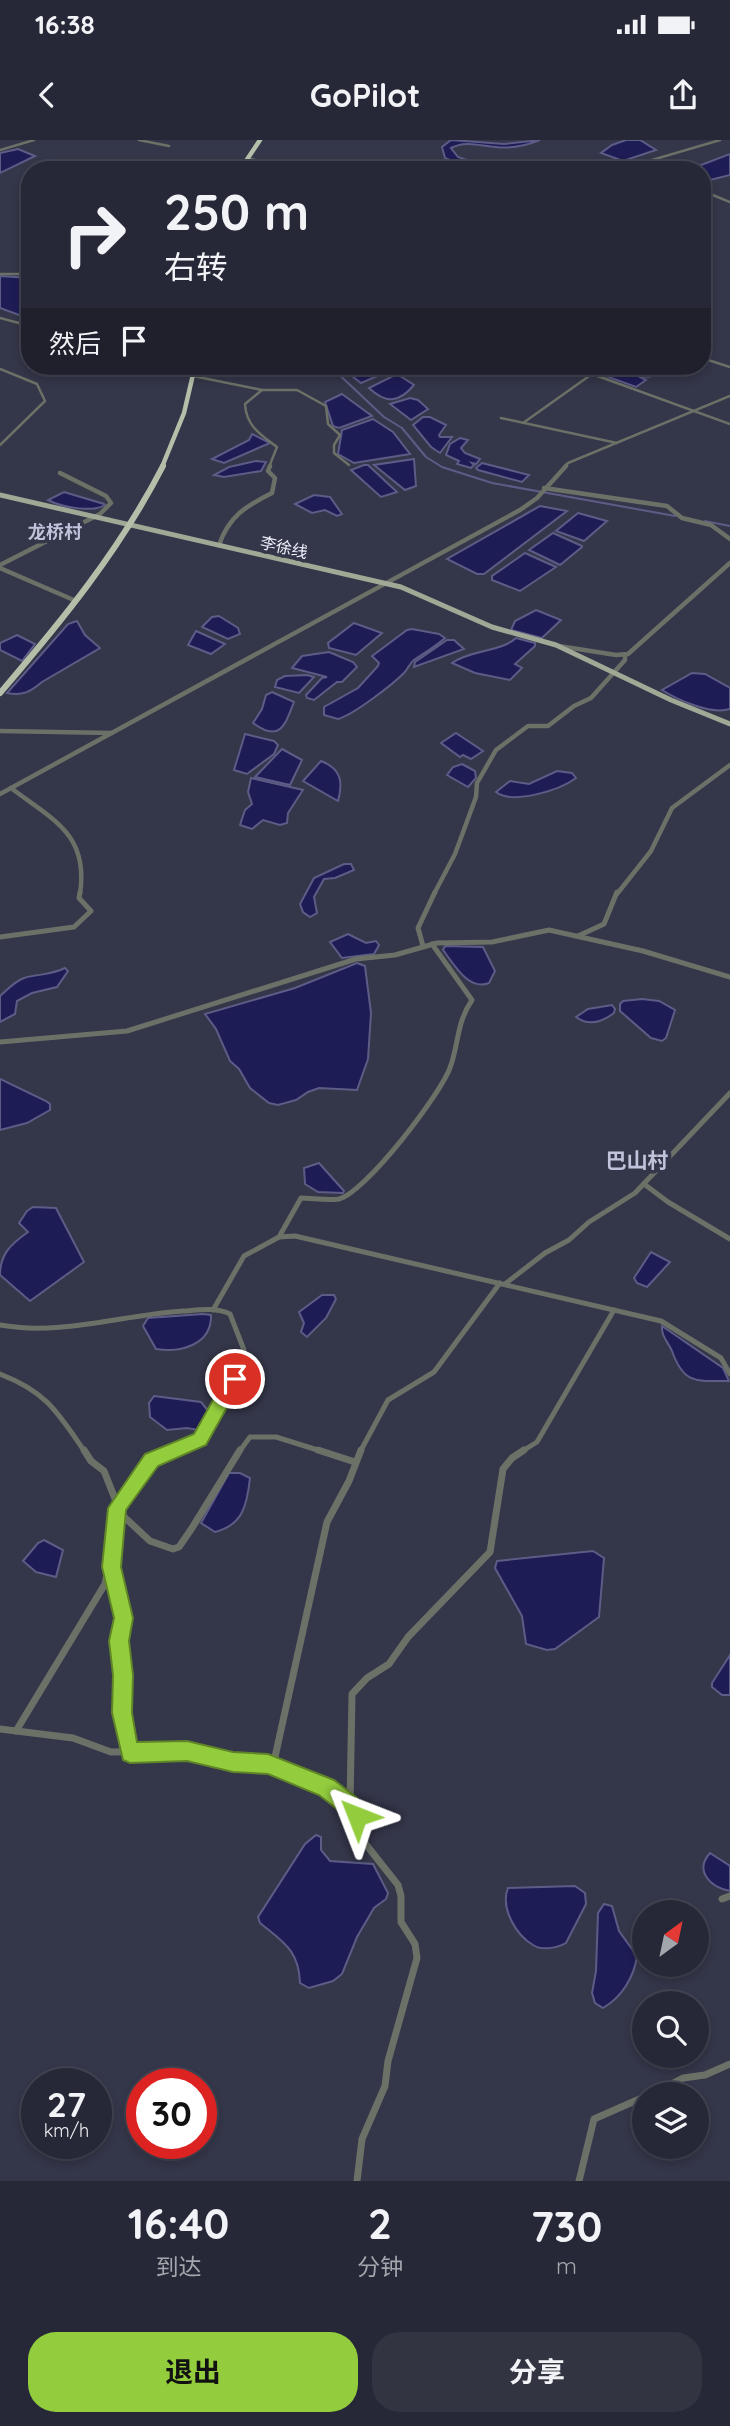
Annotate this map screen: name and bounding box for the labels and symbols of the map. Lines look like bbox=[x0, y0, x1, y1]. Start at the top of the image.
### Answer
district label: 龙桥村 bbox=[28, 520, 82, 543]
street label: 李徐线 bbox=[258, 532, 310, 562]
district label: 巴山村 bbox=[606, 1147, 669, 1173]
pin bbox=[205, 1349, 265, 1409]
position arrow bbox=[320, 1779, 394, 1853]
north arrow bbox=[632, 1900, 709, 1978]
speed limit sign: 30 bbox=[126, 2068, 217, 2159]

